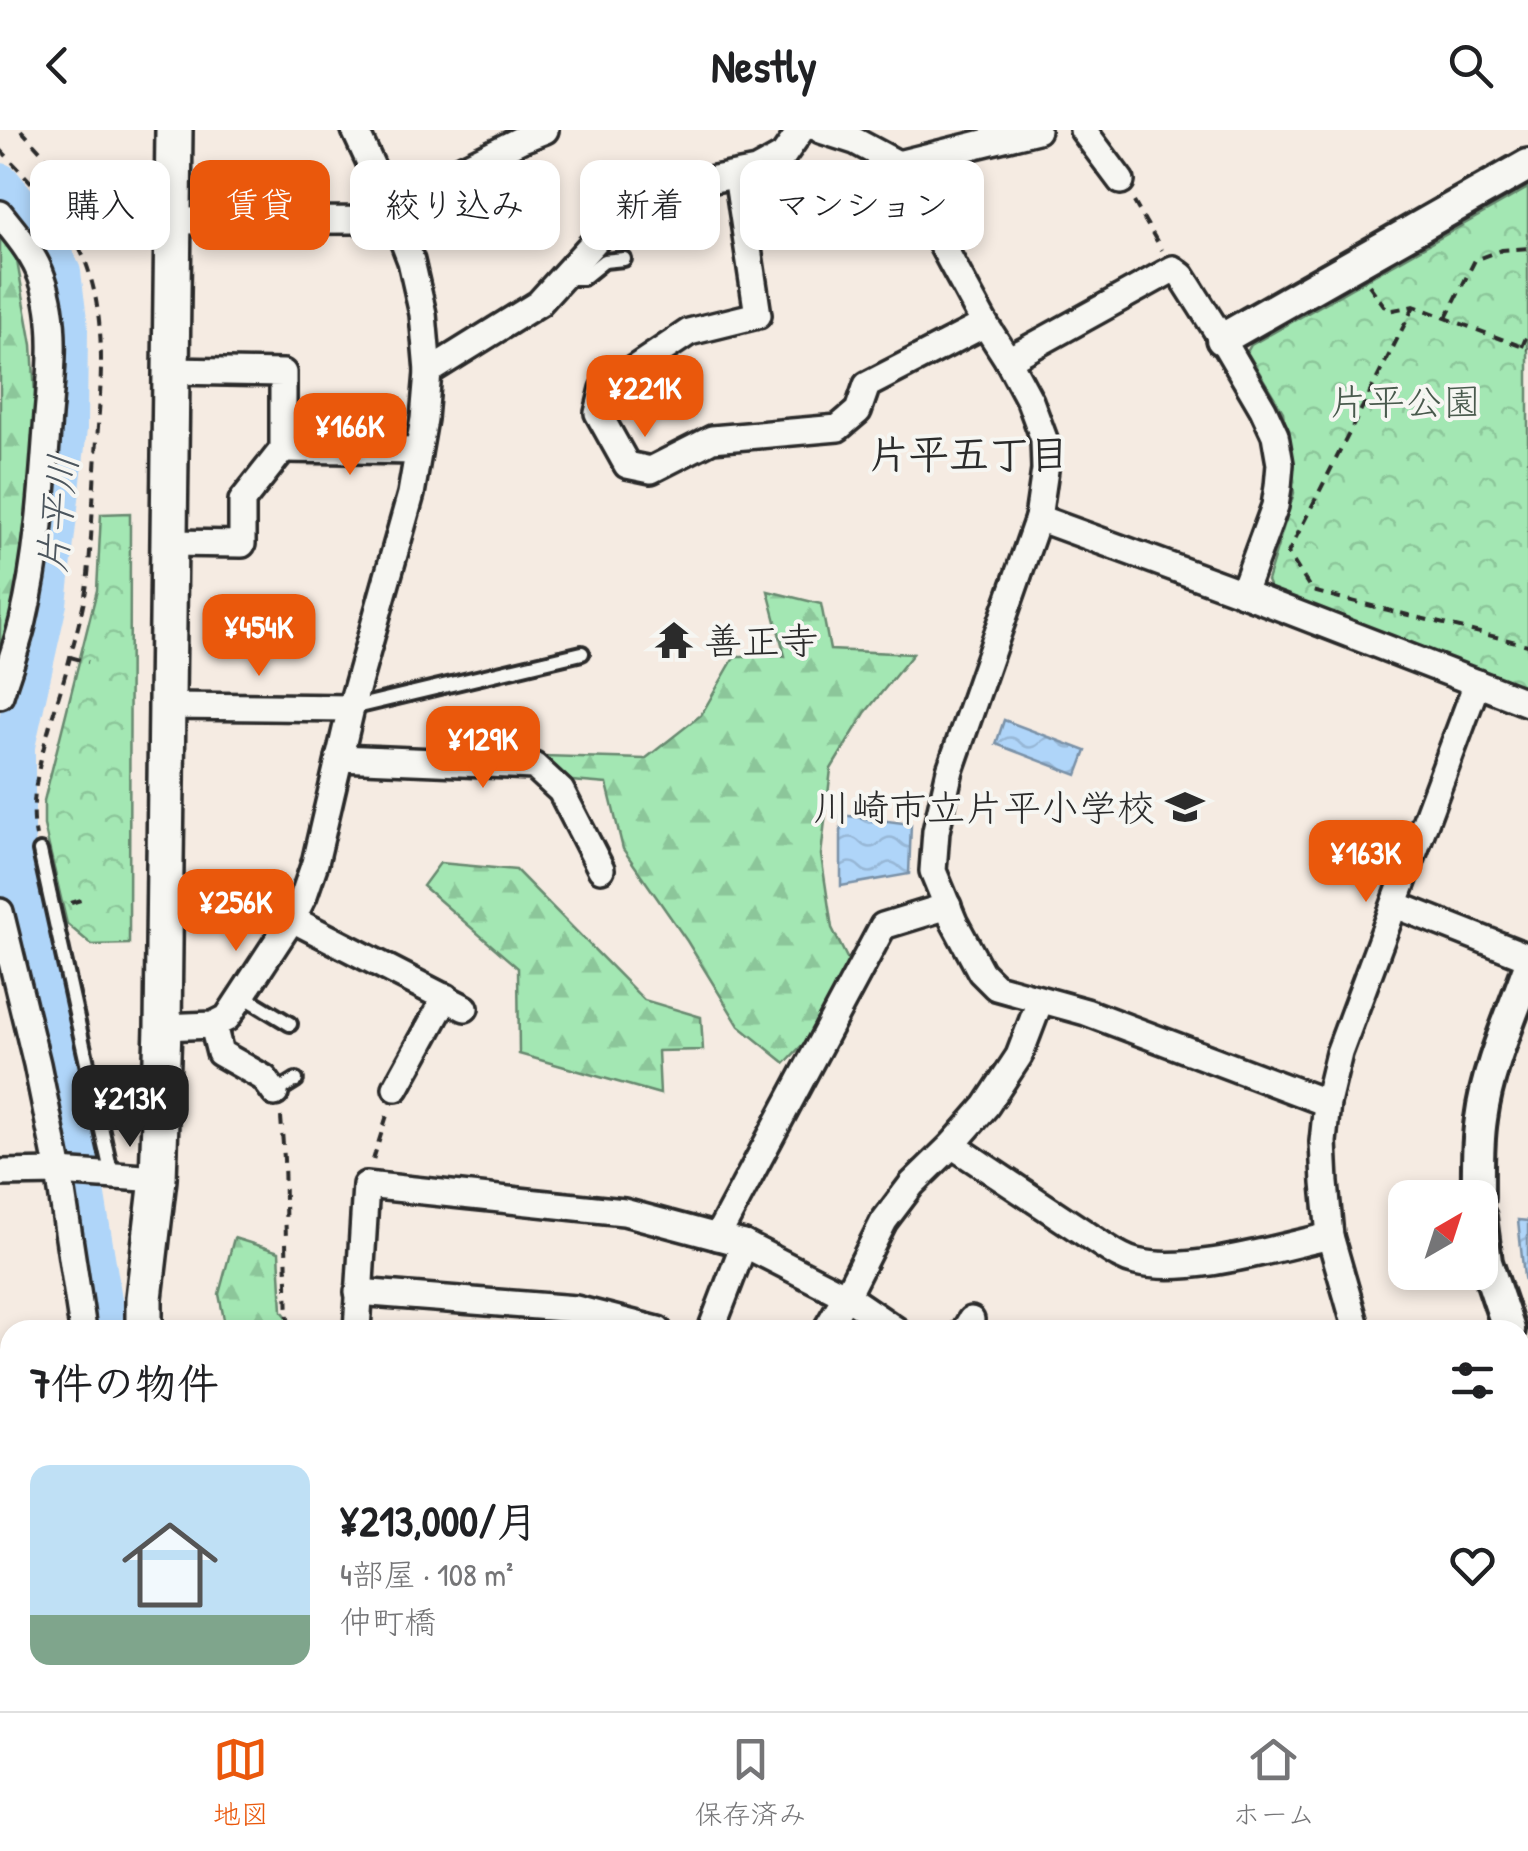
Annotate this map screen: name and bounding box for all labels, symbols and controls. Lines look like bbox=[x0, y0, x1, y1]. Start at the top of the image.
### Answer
text: Nestly bbox=[711, 35, 817, 96]
icon: back bbox=[30, 38, 85, 93]
icon: search bbox=[1443, 38, 1498, 93]
chip: 購入 bbox=[30, 160, 170, 250]
chip: 賃貸 bbox=[190, 160, 330, 250]
chip: 絞り込み bbox=[350, 160, 560, 250]
chip: 新着 bbox=[580, 160, 720, 250]
chip: マンション bbox=[740, 160, 984, 250]
pin: ¥221K bbox=[575, 355, 715, 440]
text: ¥221K bbox=[608, 366, 682, 409]
park label: 片平公園 bbox=[1329, 375, 1481, 427]
pin: ¥166K bbox=[280, 393, 420, 478]
text: ¥166K bbox=[316, 404, 384, 447]
district label: 片平五丁目 bbox=[869, 426, 1069, 480]
water label: 片平川 bbox=[23, 452, 89, 576]
pin: ¥454K bbox=[189, 594, 329, 679]
text: ¥454K bbox=[224, 605, 294, 648]
place label: 善正寺 bbox=[704, 614, 818, 666]
temple icon: 善正寺 bbox=[653, 619, 695, 661]
pin: ¥129K bbox=[413, 706, 553, 791]
text: ¥129K bbox=[448, 717, 518, 760]
place label: 川崎市立片平小学校 bbox=[813, 781, 1155, 833]
school or university icon: 川崎市立片平小学校 bbox=[1164, 786, 1206, 828]
pin: ¥163K bbox=[1296, 820, 1436, 905]
text: ¥163K bbox=[1331, 831, 1401, 874]
pin: ¥256K bbox=[166, 869, 306, 954]
text: ¥256K bbox=[200, 880, 272, 923]
pin: ¥213K bbox=[60, 1065, 200, 1150]
text: ¥213K bbox=[94, 1076, 166, 1119]
north arrow bbox=[1388, 1180, 1498, 1290]
map controls bbox=[1388, 1180, 1498, 1290]
icon: filters bbox=[1445, 1353, 1500, 1408]
text: 7件の物件 bbox=[30, 1354, 219, 1411]
text: ¥213,000/月 bbox=[340, 1492, 538, 1549]
icon: home bbox=[110, 1505, 230, 1625]
icon: heart bbox=[1445, 1538, 1500, 1593]
text: 4部屋 · 108 m² bbox=[340, 1553, 513, 1596]
text: 仲町橋 bbox=[340, 1600, 436, 1643]
tab: 地図 bbox=[213, 1732, 269, 1833]
tab: 保存済み bbox=[695, 1732, 807, 1833]
tab: ホーム bbox=[1232, 1732, 1315, 1833]

